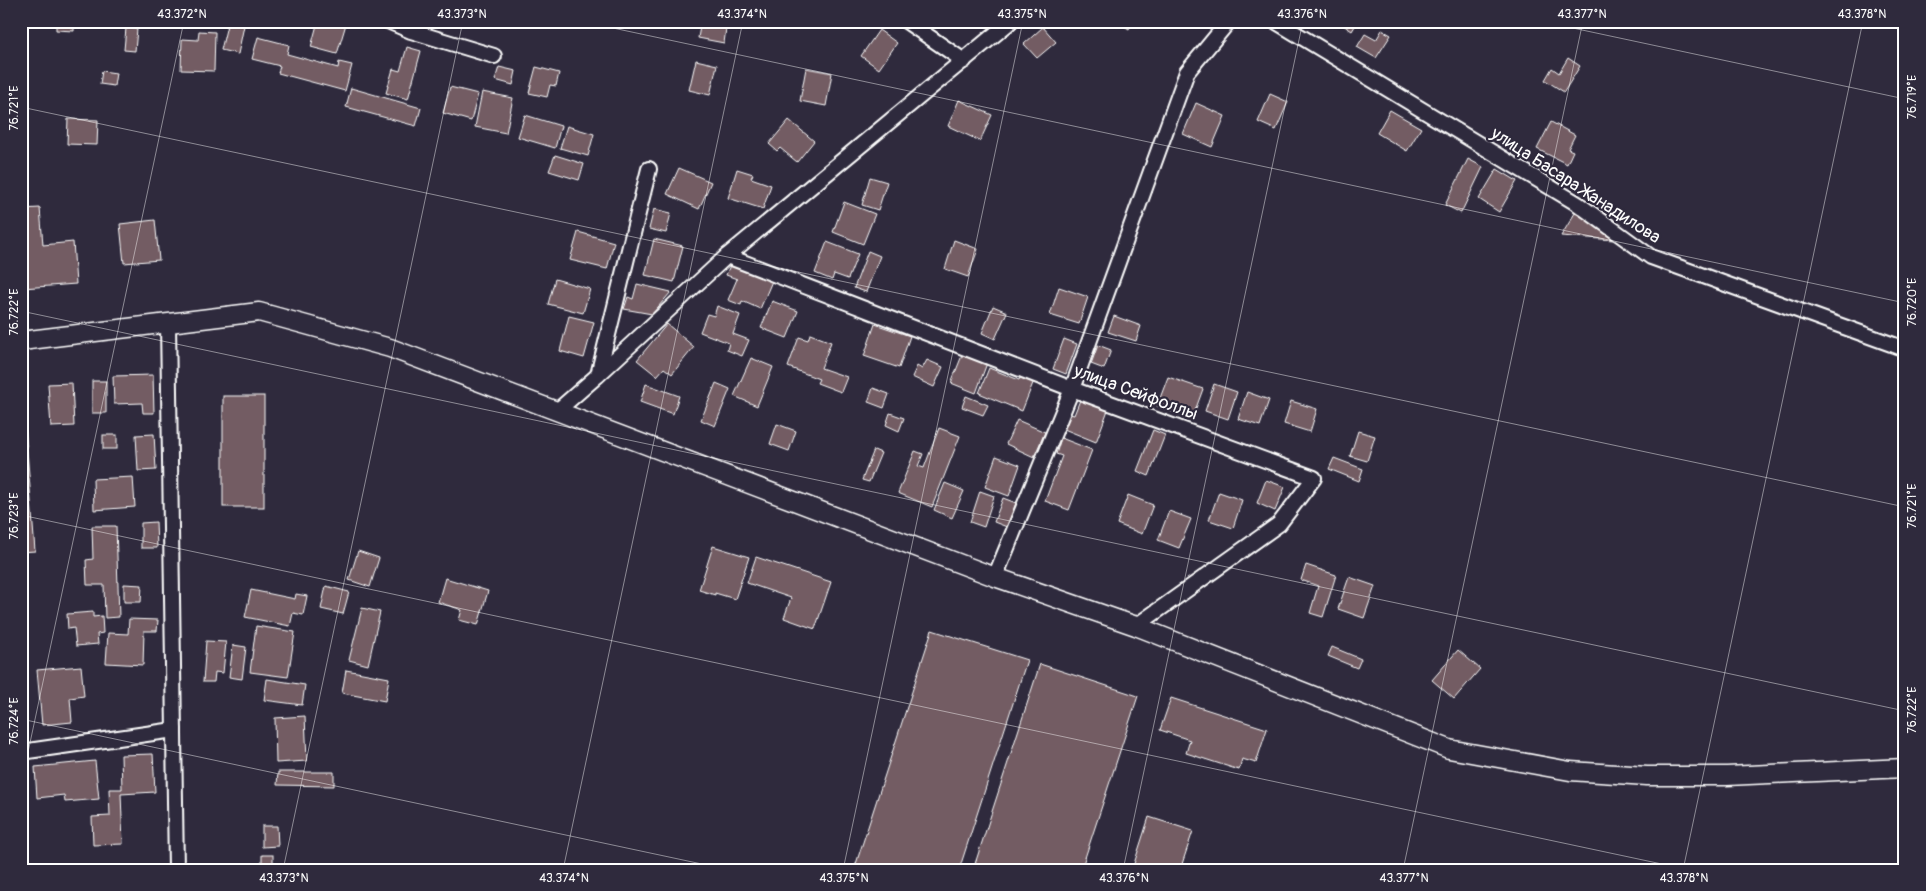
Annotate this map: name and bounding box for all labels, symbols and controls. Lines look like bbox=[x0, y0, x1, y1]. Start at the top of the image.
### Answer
text: 43.372°N bbox=[157, 7, 207, 22]
text: 43.373°N bbox=[437, 7, 487, 22]
text: 43.374°N bbox=[717, 7, 767, 22]
text: 43.375°N bbox=[997, 7, 1047, 22]
text: 43.376°N bbox=[1277, 7, 1327, 22]
text: 43.377°N bbox=[1557, 7, 1607, 22]
text: 43.378°N bbox=[1838, 7, 1886, 22]
text: 76.719°E bbox=[1905, 75, 1920, 119]
text: 76.721°E bbox=[7, 85, 22, 131]
street label: улица Басара Жанадилова bbox=[1486, 121, 1665, 249]
text: 76.720°E bbox=[1905, 278, 1920, 326]
text: 76.722°E bbox=[7, 288, 22, 336]
street label: улица Сейфоллы bbox=[1070, 359, 1201, 426]
text: 76.721°E bbox=[1905, 483, 1920, 529]
text: 76.723°E bbox=[7, 493, 22, 539]
text: 76.722°E bbox=[1905, 686, 1920, 734]
text: 76.724°E bbox=[7, 697, 22, 745]
text: 43.373°N bbox=[259, 871, 309, 886]
text: 43.374°N bbox=[539, 871, 589, 886]
text: 43.375°N bbox=[819, 871, 869, 886]
text: 43.376°N bbox=[1099, 871, 1149, 886]
text: 43.377°N bbox=[1379, 871, 1429, 886]
text: 43.378°N bbox=[1660, 871, 1708, 886]

